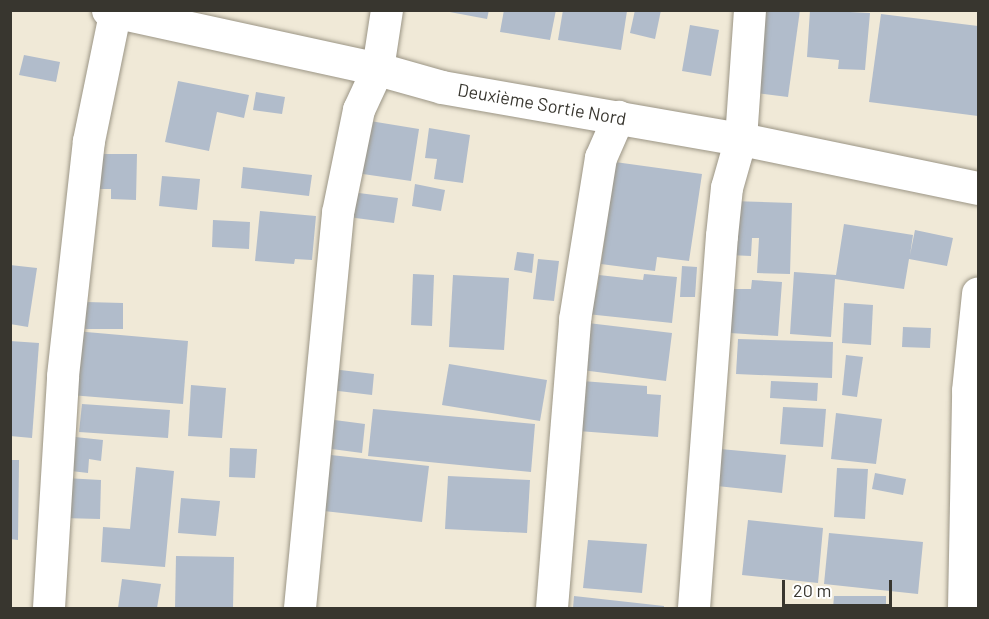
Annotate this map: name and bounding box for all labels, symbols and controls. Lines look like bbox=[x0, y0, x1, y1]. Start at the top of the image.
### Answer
street label: Deuxième Sortie Nord bbox=[456, 79, 628, 129]
scale bar bbox=[785, 568, 894, 606]
text: 20 m bbox=[793, 579, 831, 601]

